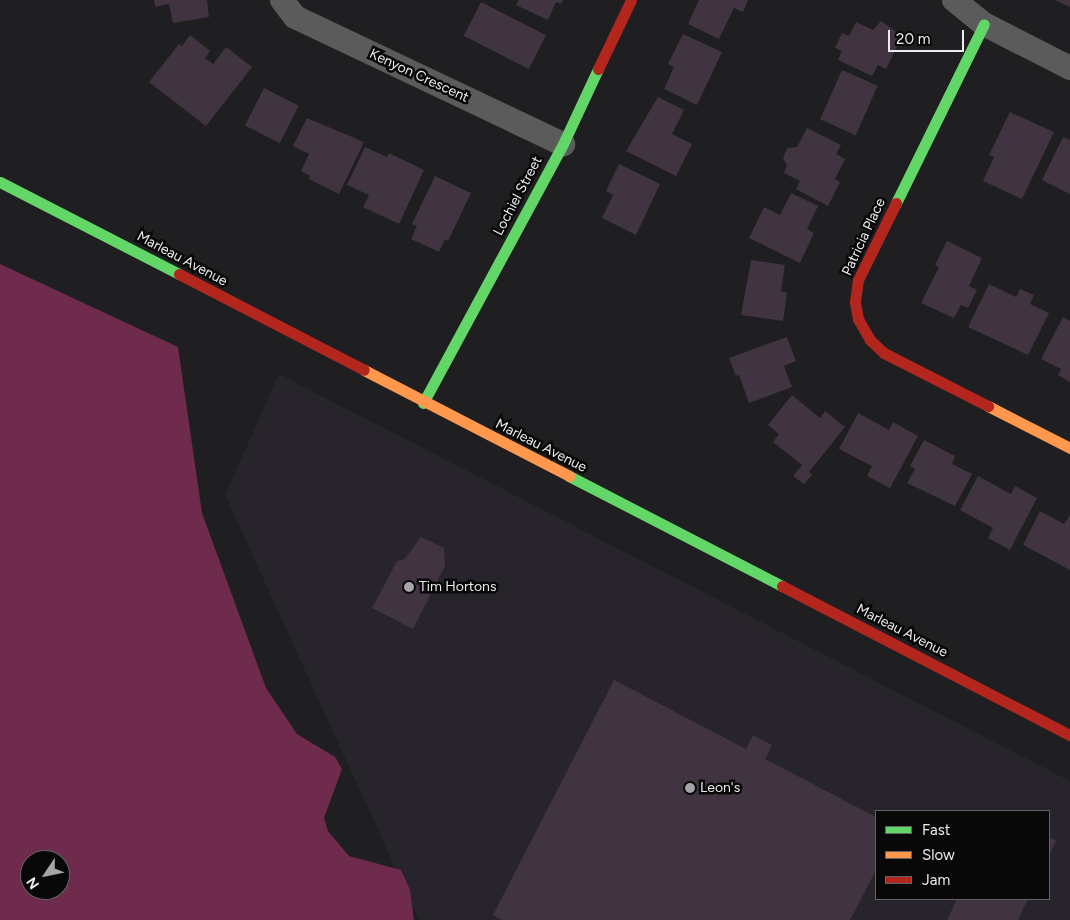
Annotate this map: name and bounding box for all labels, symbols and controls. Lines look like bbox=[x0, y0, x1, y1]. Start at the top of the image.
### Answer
scale bar bbox=[890, 20, 966, 52]
text: 20 m bbox=[896, 30, 930, 48]
street label: Kenyon Crescent bbox=[367, 46, 471, 106]
street label: Lochiel Street bbox=[490, 153, 546, 239]
street label: Patricia Place bbox=[839, 196, 889, 278]
street label: Marleau Avenue bbox=[134, 228, 230, 290]
street label: Marleau Avenue bbox=[493, 416, 589, 476]
place label: Tim Hortons bbox=[419, 579, 496, 595]
marker: Tim Hortons bbox=[403, 581, 415, 593]
street label: Marleau Avenue bbox=[854, 601, 950, 661]
place label: Leon's bbox=[700, 780, 740, 796]
marker: Leon's bbox=[684, 782, 696, 794]
legend bbox=[875, 810, 1050, 900]
text: Fast bbox=[922, 821, 950, 839]
text: Slow bbox=[922, 846, 955, 864]
north arrow bbox=[20, 850, 70, 900]
text: Jam bbox=[922, 871, 950, 889]
text: N bbox=[23, 874, 43, 892]

